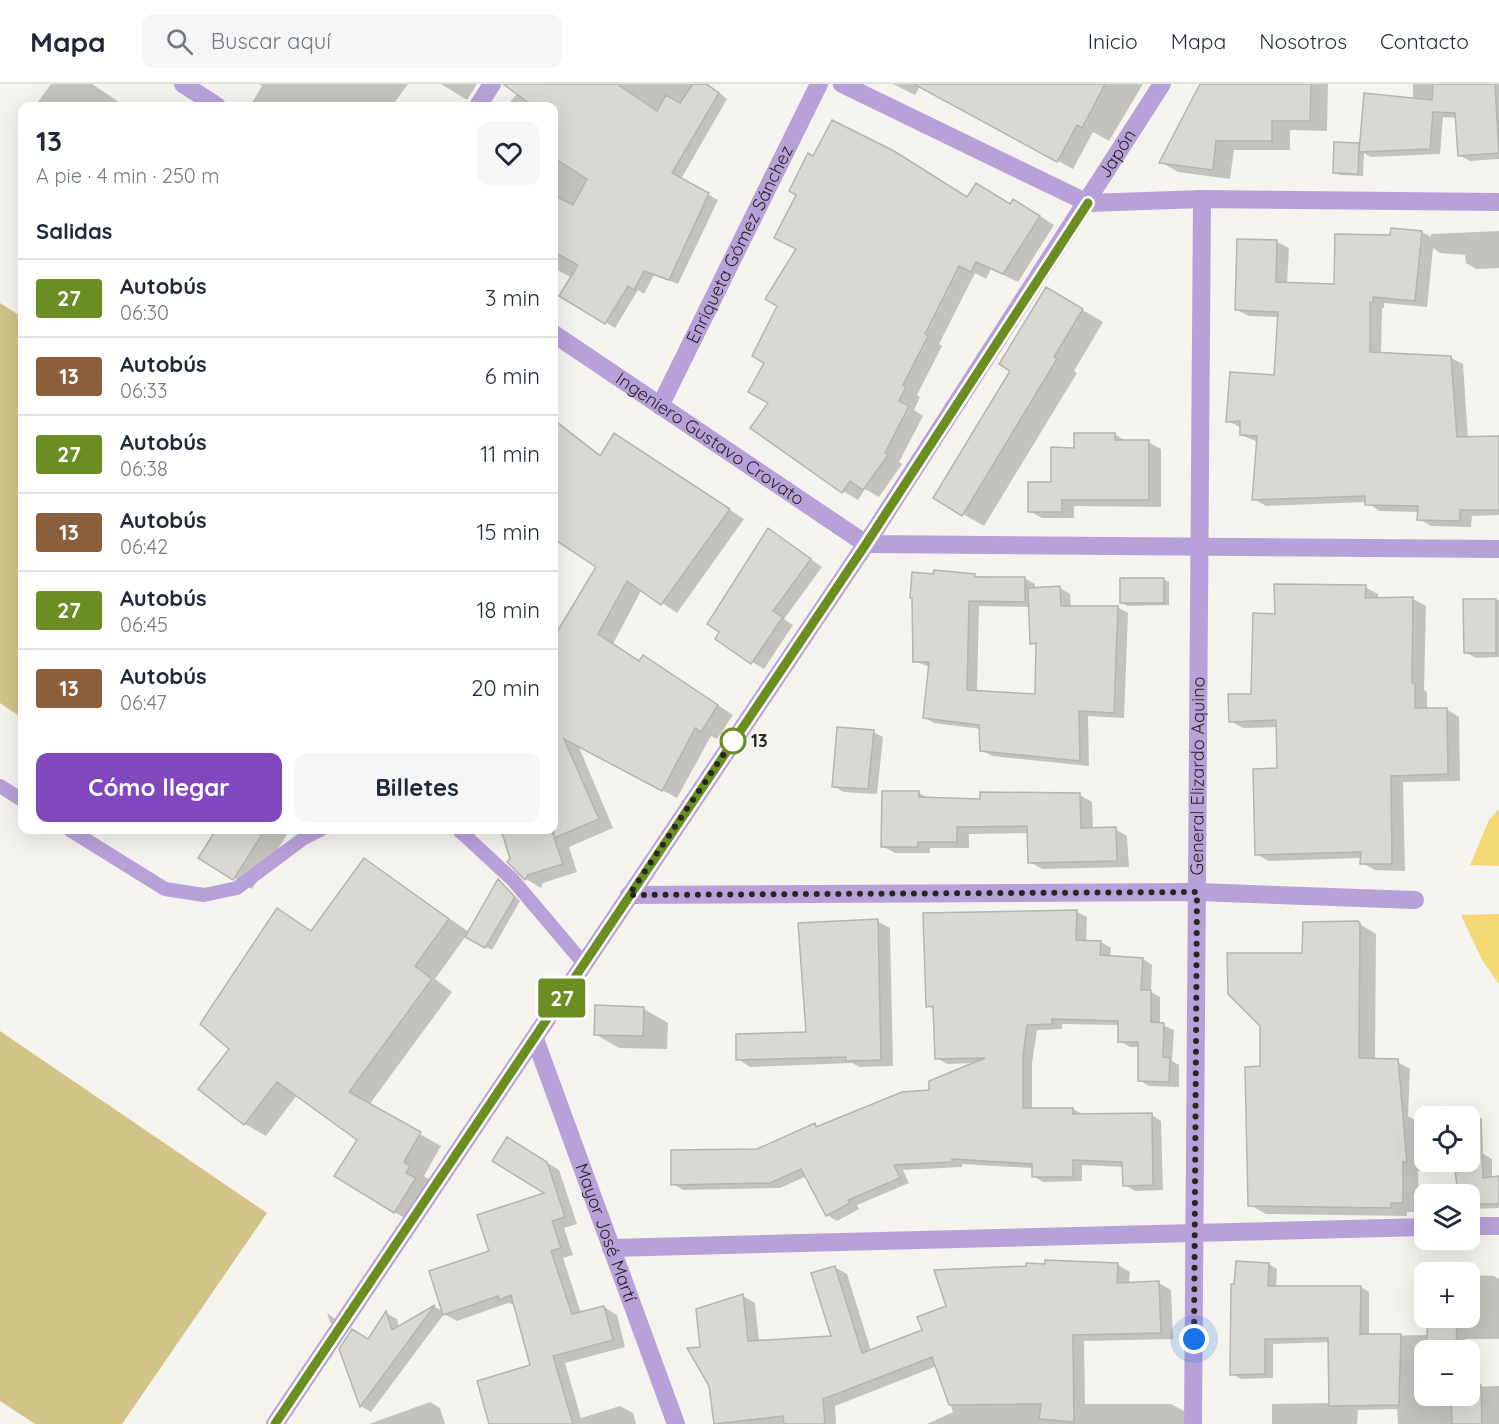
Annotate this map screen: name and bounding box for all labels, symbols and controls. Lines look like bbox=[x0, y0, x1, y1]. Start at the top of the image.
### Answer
search box bbox=[142, 14, 562, 68]
text: Mapa bbox=[30, 24, 106, 59]
icon: search bbox=[163, 25, 196, 58]
text: Buscar aquí bbox=[211, 27, 331, 55]
text: Inicio bbox=[1088, 28, 1138, 54]
text: Mapa bbox=[1171, 28, 1226, 54]
text: Nosotros bbox=[1259, 28, 1347, 54]
text: Contacto bbox=[1380, 28, 1469, 54]
button: heart bbox=[477, 122, 540, 185]
text: 13 bbox=[36, 123, 62, 158]
street label: Japón bbox=[1093, 125, 1141, 182]
street label: Enriqueta Gómez Sánchez bbox=[681, 142, 798, 347]
text: A pie · 4 min · 250 m bbox=[36, 163, 219, 188]
text: Salidas bbox=[36, 217, 112, 245]
text: Autobús bbox=[120, 272, 207, 300]
text: 3 min bbox=[485, 284, 540, 312]
text: 27 bbox=[57, 285, 81, 311]
text: 06:30 bbox=[120, 300, 169, 325]
text: Autobús bbox=[120, 350, 207, 378]
text: 6 min bbox=[485, 362, 540, 390]
text: 13 bbox=[59, 363, 79, 389]
street label: Ingeniero Gustavo Crovato bbox=[612, 367, 809, 510]
text: 06:33 bbox=[120, 378, 167, 403]
text: Autobús bbox=[120, 428, 207, 456]
text: 11 min bbox=[480, 440, 540, 468]
text: 27 bbox=[57, 441, 81, 467]
text: 06:38 bbox=[120, 456, 168, 481]
text: Autobús bbox=[120, 506, 207, 534]
text: 15 min bbox=[476, 518, 540, 546]
text: 13 bbox=[59, 519, 79, 545]
text: 06:42 bbox=[120, 534, 168, 559]
text: Autobús bbox=[120, 584, 207, 612]
text: 18 min bbox=[476, 596, 540, 624]
text: 27 bbox=[57, 597, 81, 623]
text: 06:45 bbox=[120, 612, 168, 637]
text: Autobús bbox=[120, 662, 207, 690]
text: 20 min bbox=[471, 674, 540, 702]
text: 13 bbox=[59, 675, 79, 701]
street label: General Elizardo Aquino bbox=[1185, 676, 1209, 876]
text: 06:47 bbox=[120, 690, 167, 715]
marker: 13 bbox=[720, 728, 746, 754]
place label: 13 bbox=[751, 729, 768, 752]
button: Cómo llegar bbox=[36, 753, 282, 822]
button: Billetes bbox=[294, 753, 540, 822]
line badge: 27 bbox=[535, 978, 589, 1018]
text: 27 bbox=[550, 985, 574, 1011]
map controls bbox=[1414, 1106, 1480, 1406]
button: locate bbox=[1414, 1106, 1480, 1172]
street label: Mayor José Martí bbox=[570, 1160, 642, 1305]
button: layers bbox=[1414, 1184, 1480, 1250]
button: + bbox=[1414, 1262, 1480, 1328]
your location bbox=[1179, 1324, 1209, 1354]
button: − bbox=[1414, 1340, 1480, 1406]

